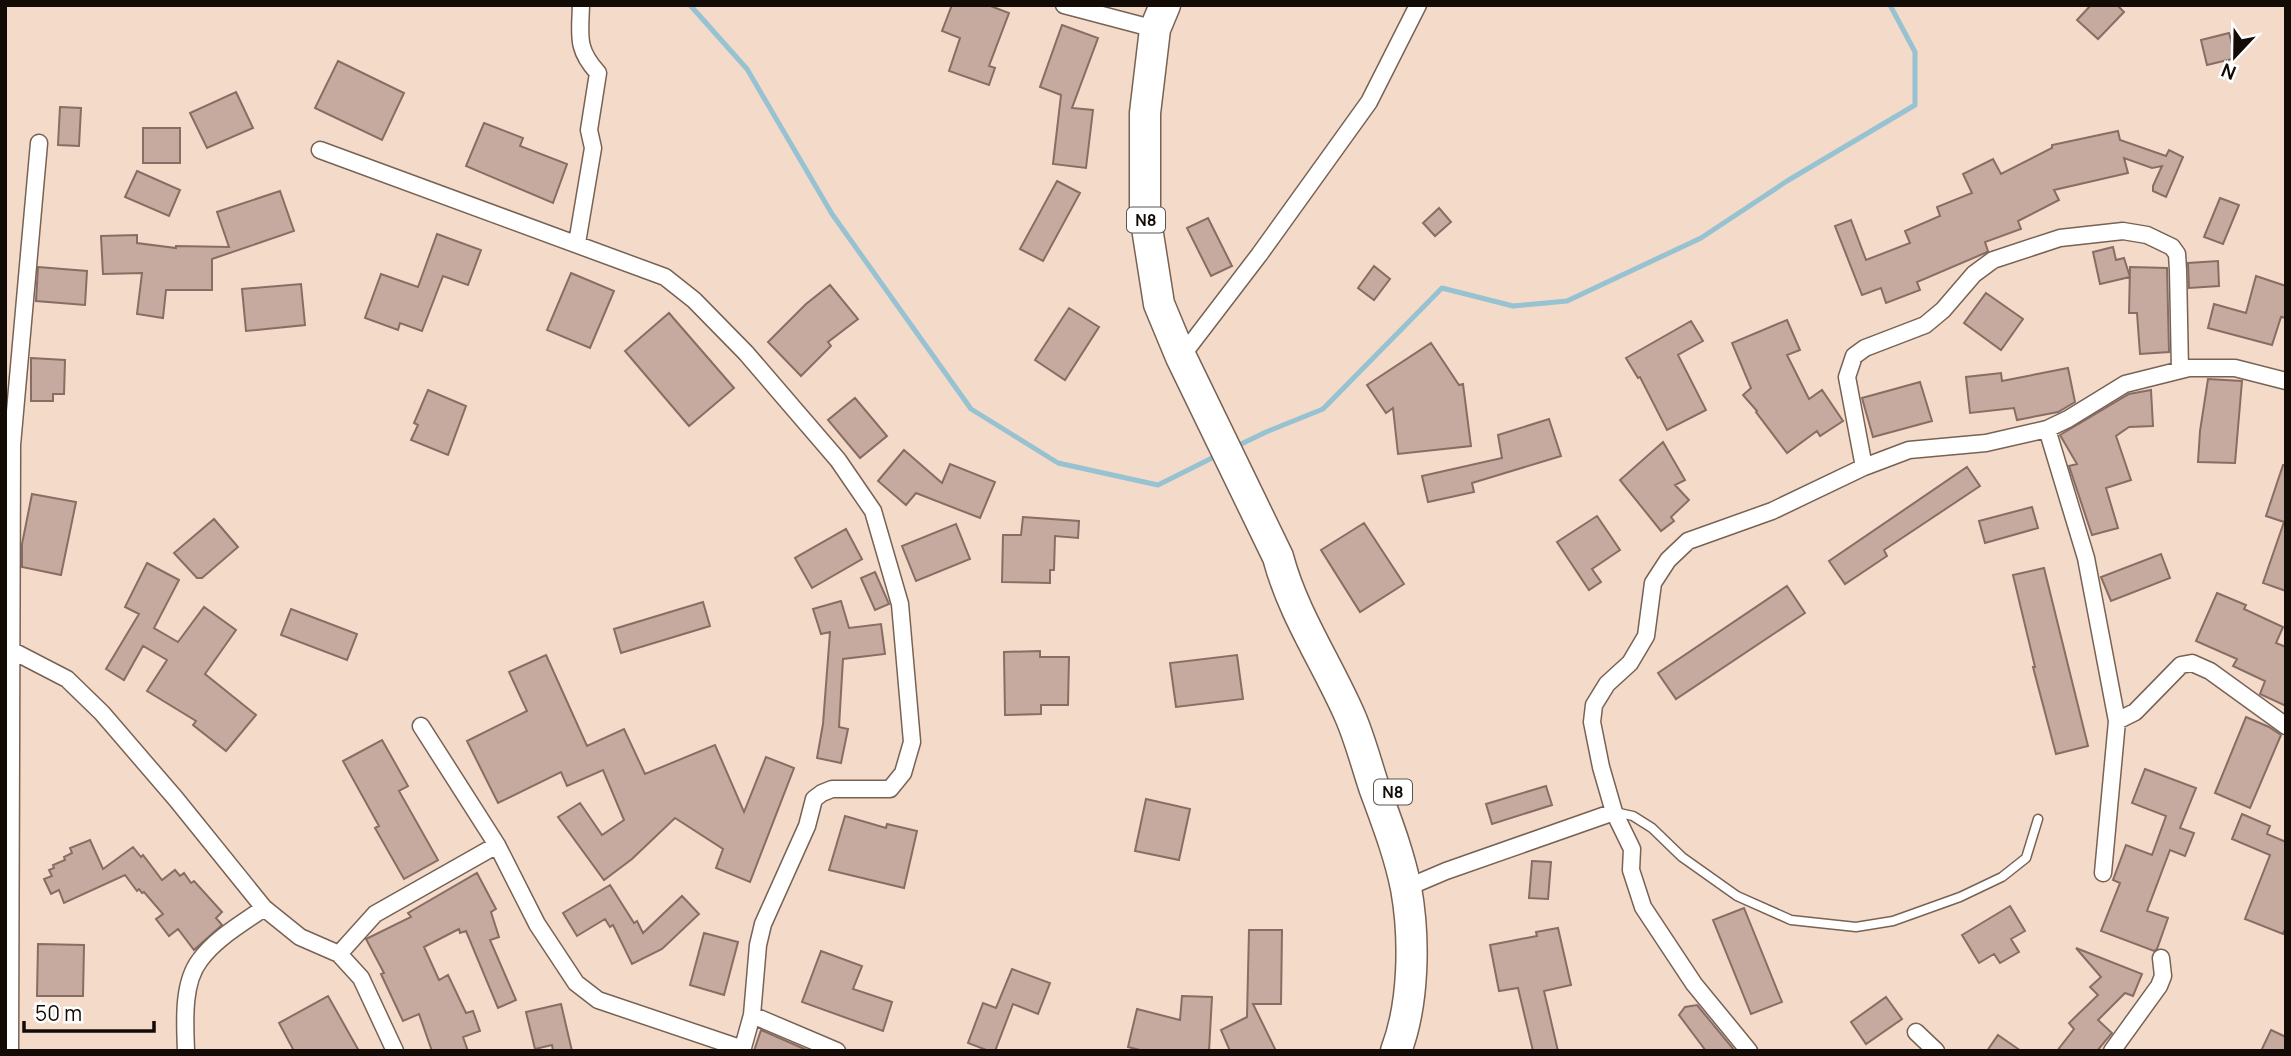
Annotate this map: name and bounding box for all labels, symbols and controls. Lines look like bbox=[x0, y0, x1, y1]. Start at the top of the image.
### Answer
north arrow bbox=[2200, 21, 2270, 91]
text: N bbox=[2217, 57, 2240, 86]
road number: N8 bbox=[1127, 208, 1165, 232]
road number: N8 bbox=[1374, 779, 1412, 804]
scale bar bbox=[24, 990, 154, 1034]
text: 50 m bbox=[35, 999, 82, 1027]

